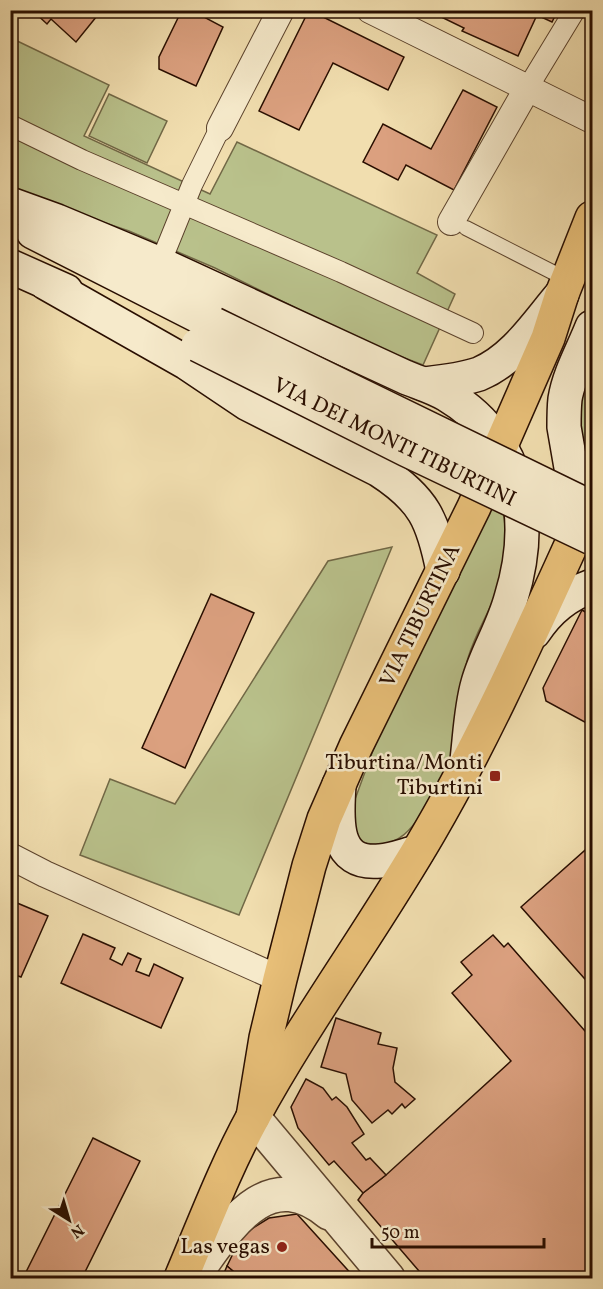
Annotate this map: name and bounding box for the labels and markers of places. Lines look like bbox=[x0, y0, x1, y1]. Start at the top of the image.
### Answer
place label: Tiburtina/Monti Tiburtini bbox=[325, 748, 483, 804]
marker: Tiburtina/Monti Tiburtini bbox=[488, 769, 502, 783]
place label: Las vegas bbox=[180, 1232, 270, 1263]
marker: Las vegas bbox=[275, 1240, 289, 1254]

